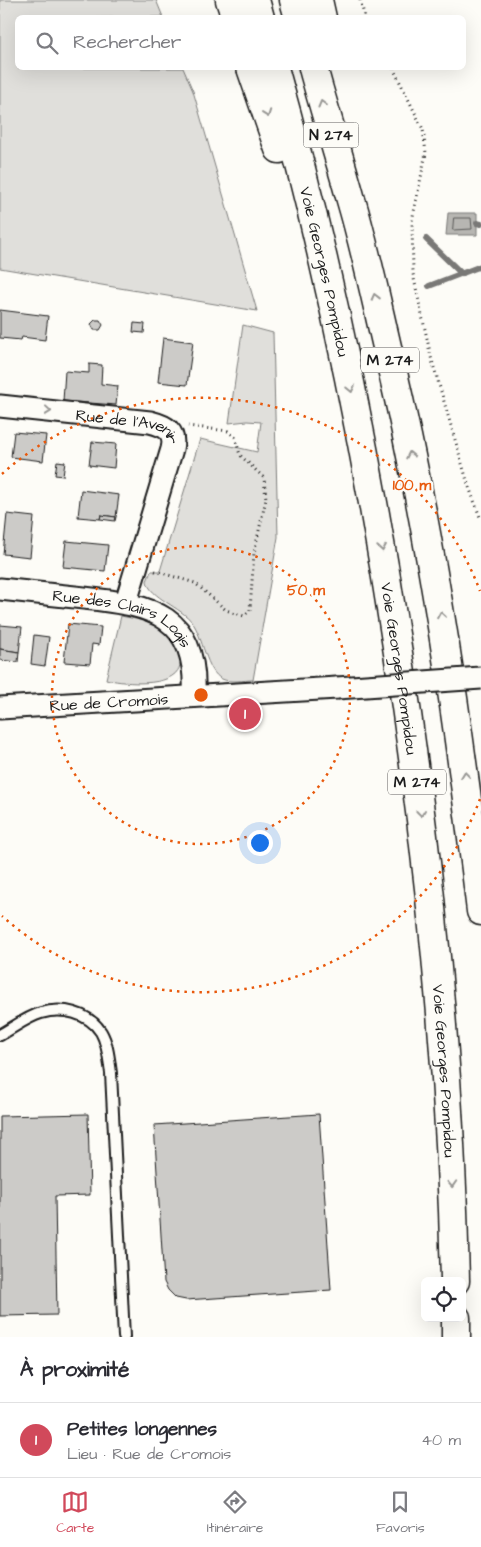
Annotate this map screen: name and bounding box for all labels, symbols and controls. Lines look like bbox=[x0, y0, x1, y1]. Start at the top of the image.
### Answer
search box bbox=[15, 15, 466, 70]
icon: search bbox=[33, 29, 61, 57]
text: Rechercher bbox=[73, 29, 181, 56]
one-way arrow bbox=[318, 100, 328, 108]
one-way arrow bbox=[261, 109, 271, 117]
road number: N 274 bbox=[304, 122, 358, 148]
street label: Voie Georges Pompidou bbox=[294, 185, 354, 359]
one-way arrow bbox=[370, 292, 381, 301]
road number: M 274 bbox=[361, 348, 419, 372]
one-way arrow bbox=[345, 384, 356, 393]
street label: Rue de l'Avenir bbox=[75, 404, 183, 445]
one-way arrow bbox=[45, 405, 53, 416]
one-way arrow bbox=[405, 451, 416, 460]
text: 100 m bbox=[393, 475, 432, 496]
one-way arrow bbox=[377, 544, 387, 552]
text: 50 m bbox=[287, 580, 325, 601]
street label: Voie Georges Pompidou bbox=[375, 581, 423, 756]
street label: Rue des Clairs Logis bbox=[51, 585, 197, 651]
one-way arrow bbox=[436, 610, 446, 619]
centre of rings bbox=[192, 686, 210, 704]
street label: Rue de Cromois bbox=[49, 688, 169, 717]
pin: 1 bbox=[229, 695, 261, 733]
road number: M 274 bbox=[388, 770, 446, 794]
one-way arrow bbox=[460, 771, 471, 779]
one-way arrow bbox=[415, 809, 426, 817]
your location bbox=[247, 830, 273, 856]
street label: Voie Georges Pompidou bbox=[427, 983, 461, 1158]
one-way arrow bbox=[447, 1180, 458, 1188]
map controls bbox=[421, 1277, 466, 1322]
button: locate bbox=[421, 1277, 466, 1322]
text: À proximité bbox=[20, 1355, 129, 1384]
text: Petites longennes bbox=[67, 1416, 217, 1443]
text: 1 bbox=[35, 1429, 37, 1451]
text: 40 m bbox=[421, 1429, 461, 1451]
text: Lieu · Rue de Cromois bbox=[67, 1443, 231, 1465]
tab: Carte bbox=[56, 1488, 94, 1538]
tab: Itinéraire bbox=[207, 1488, 263, 1538]
tab: Favoris bbox=[376, 1488, 425, 1538]

